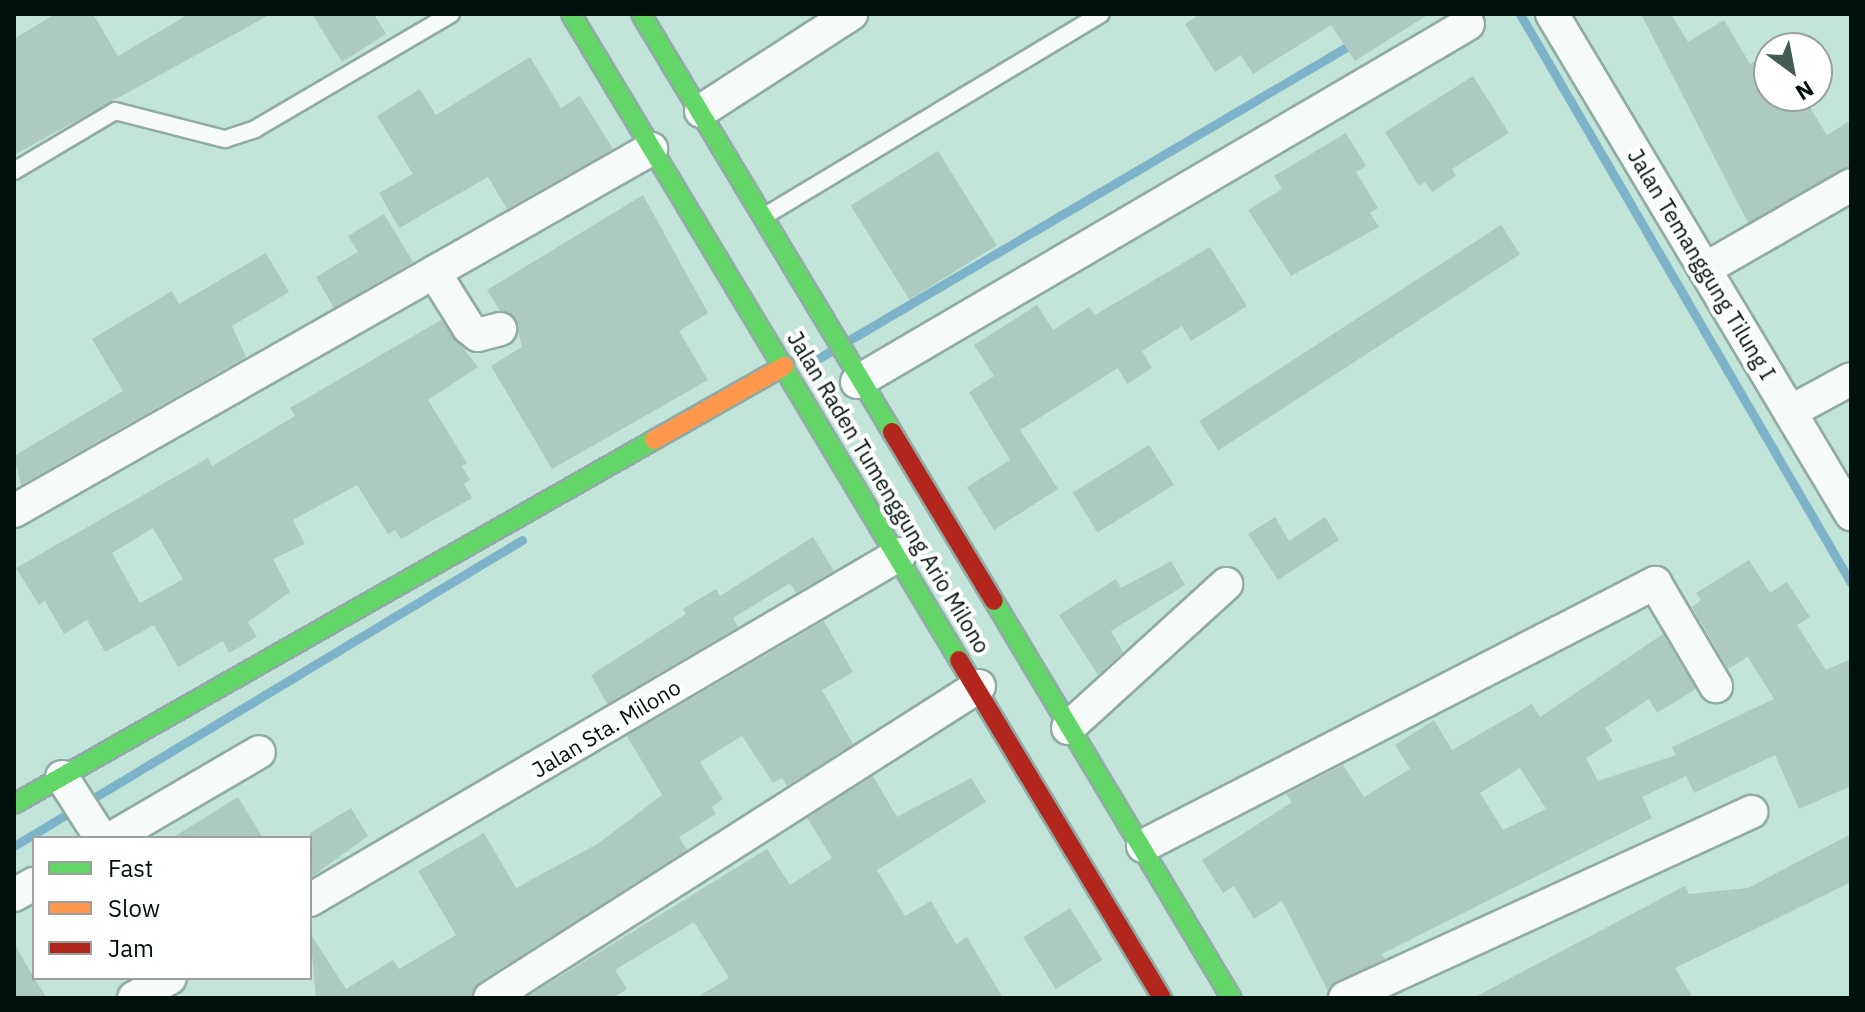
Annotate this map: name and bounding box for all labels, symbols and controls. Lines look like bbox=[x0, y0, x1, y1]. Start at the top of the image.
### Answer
north arrow bbox=[1753, 32, 1833, 112]
text: N bbox=[1790, 75, 1819, 108]
street label: Jalan Temanggung Tilung I bbox=[1623, 144, 1781, 384]
street label: Jalan Raden Tumenggung Ario Milono bbox=[782, 326, 996, 658]
street label: Jalan Sta. Milono bbox=[527, 673, 685, 783]
legend bbox=[32, 836, 312, 980]
text: Fast bbox=[108, 852, 153, 884]
text: Slow bbox=[108, 892, 160, 924]
text: Jam bbox=[108, 932, 154, 964]

